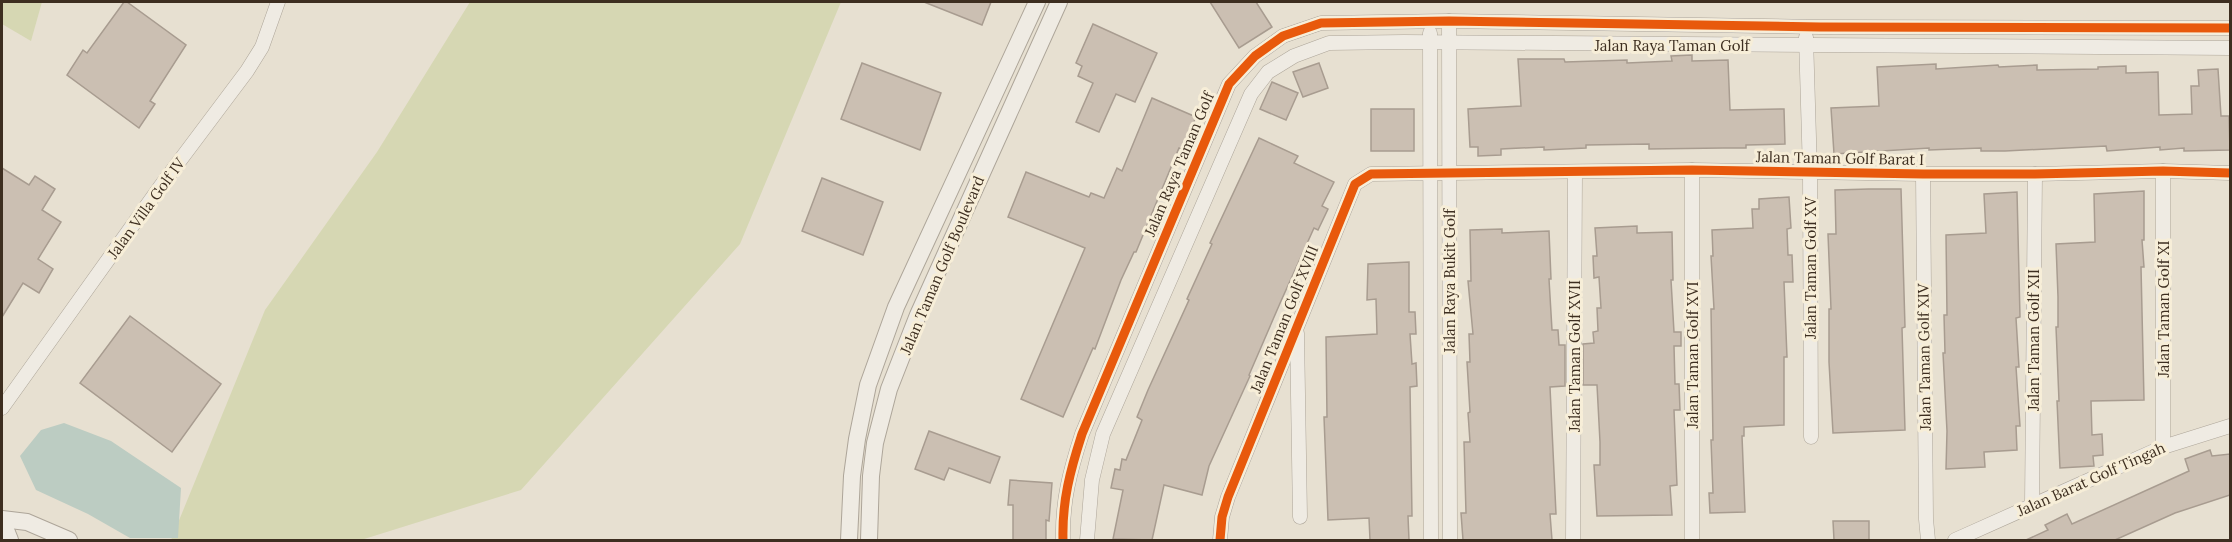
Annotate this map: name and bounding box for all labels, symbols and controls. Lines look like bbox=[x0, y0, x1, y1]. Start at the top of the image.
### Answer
street label: Jalan Raya Taman Golf bbox=[1593, 36, 1750, 55]
street label: Jalan Raya Taman Golf bbox=[1140, 88, 1218, 240]
street label: Jalan Taman Golf Barat I bbox=[1755, 147, 1924, 169]
street label: Jalan Villa Golf IV bbox=[103, 153, 190, 263]
street label: Jalan Taman Golf Boulevard bbox=[895, 173, 988, 358]
street label: Jalan Taman Golf XV bbox=[1801, 196, 1820, 340]
street label: Jalan Raya Bukit Golf bbox=[1440, 208, 1459, 354]
street label: Jalan Taman Golf XI bbox=[2154, 240, 2173, 379]
street label: Jalan Taman Golf XVIII bbox=[1245, 243, 1322, 396]
street label: Jalan Taman Golf XII bbox=[2024, 269, 2043, 412]
street label: Jalan Taman Golf XVII bbox=[1565, 280, 1584, 433]
street label: Jalan Taman Golf XVI bbox=[1683, 281, 1702, 430]
street label: Jalan Taman Golf XIV bbox=[1913, 282, 1935, 432]
street label: Jalan Barat Golf Tingah bbox=[2013, 438, 2168, 521]

